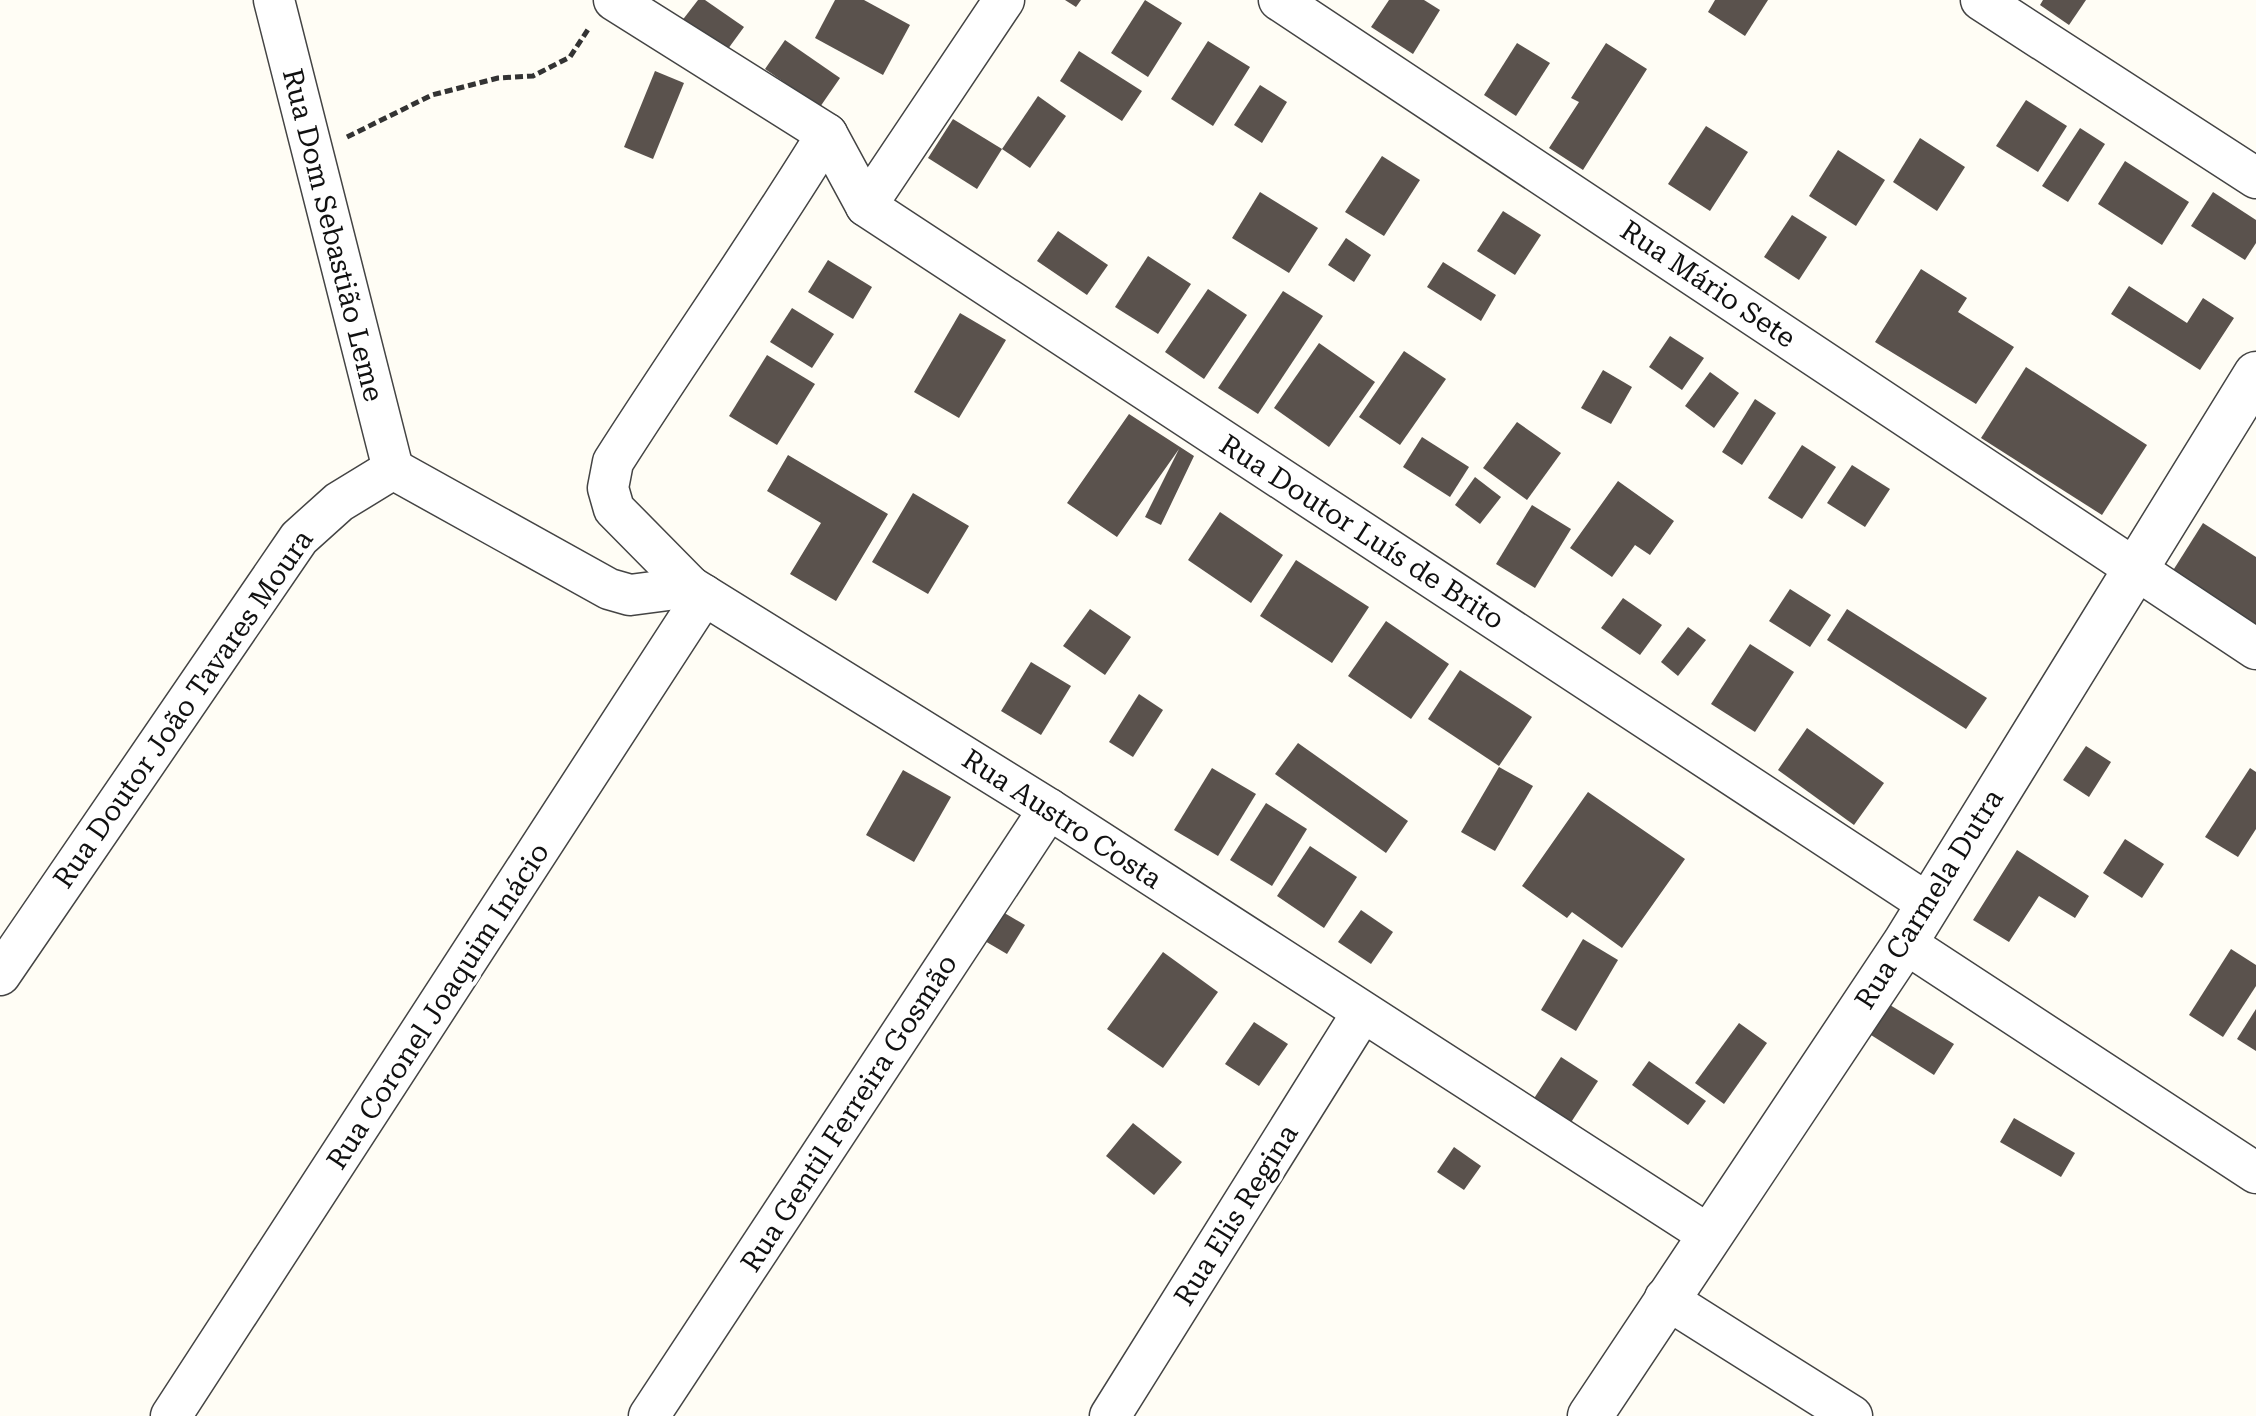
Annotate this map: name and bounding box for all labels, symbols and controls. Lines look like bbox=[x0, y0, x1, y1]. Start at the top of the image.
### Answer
street label: Rua Dom Sebastião Leme bbox=[276, 65, 390, 405]
street label: Rua Mário Sete bbox=[1614, 213, 1802, 355]
street label: Rua Doutor Luís de Brito bbox=[1214, 428, 1510, 636]
street label: Rua Doutor João Tavares Moura bbox=[46, 524, 320, 894]
street label: Rua Austro Costa bbox=[956, 742, 1168, 896]
street label: Rua Carmela Dutra bbox=[1848, 783, 2010, 1015]
street label: Rua Coronel Joaquim Inácio bbox=[320, 837, 556, 1175]
street label: Rua Gentil Ferreira Gosmão bbox=[734, 948, 964, 1278]
street label: Rua Elis Regina bbox=[1167, 1118, 1305, 1312]

